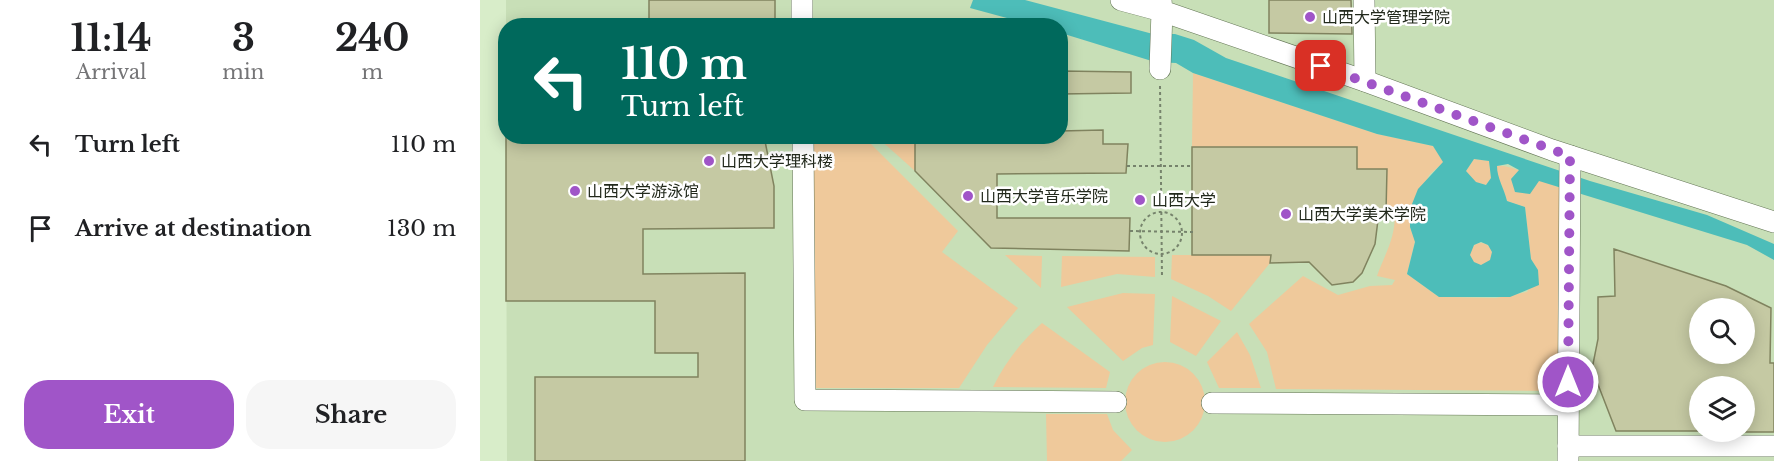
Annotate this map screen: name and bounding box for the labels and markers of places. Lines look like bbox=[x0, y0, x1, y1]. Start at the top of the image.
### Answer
place label: 山西大学管理学院 bbox=[1322, 7, 1450, 27]
marker: 山西大学管理学院 bbox=[1303, 10, 1317, 24]
pin bbox=[1295, 40, 1346, 91]
place label: 山西大学理科楼 bbox=[721, 151, 833, 171]
marker: 山西大学理科楼 bbox=[702, 154, 716, 168]
place label: 山西大学游泳馆 bbox=[587, 181, 699, 201]
marker: 山西大学游泳馆 bbox=[568, 184, 582, 198]
place label: 山西大学音乐学院 bbox=[980, 186, 1108, 206]
marker: 山西大学音乐学院 bbox=[961, 189, 975, 203]
place label: 山西大学 bbox=[1152, 190, 1216, 210]
marker: 山西大学 bbox=[1133, 193, 1147, 207]
place label: 山西大学美术学院 bbox=[1298, 204, 1426, 224]
marker: 山西大学美术学院 bbox=[1279, 207, 1293, 221]

